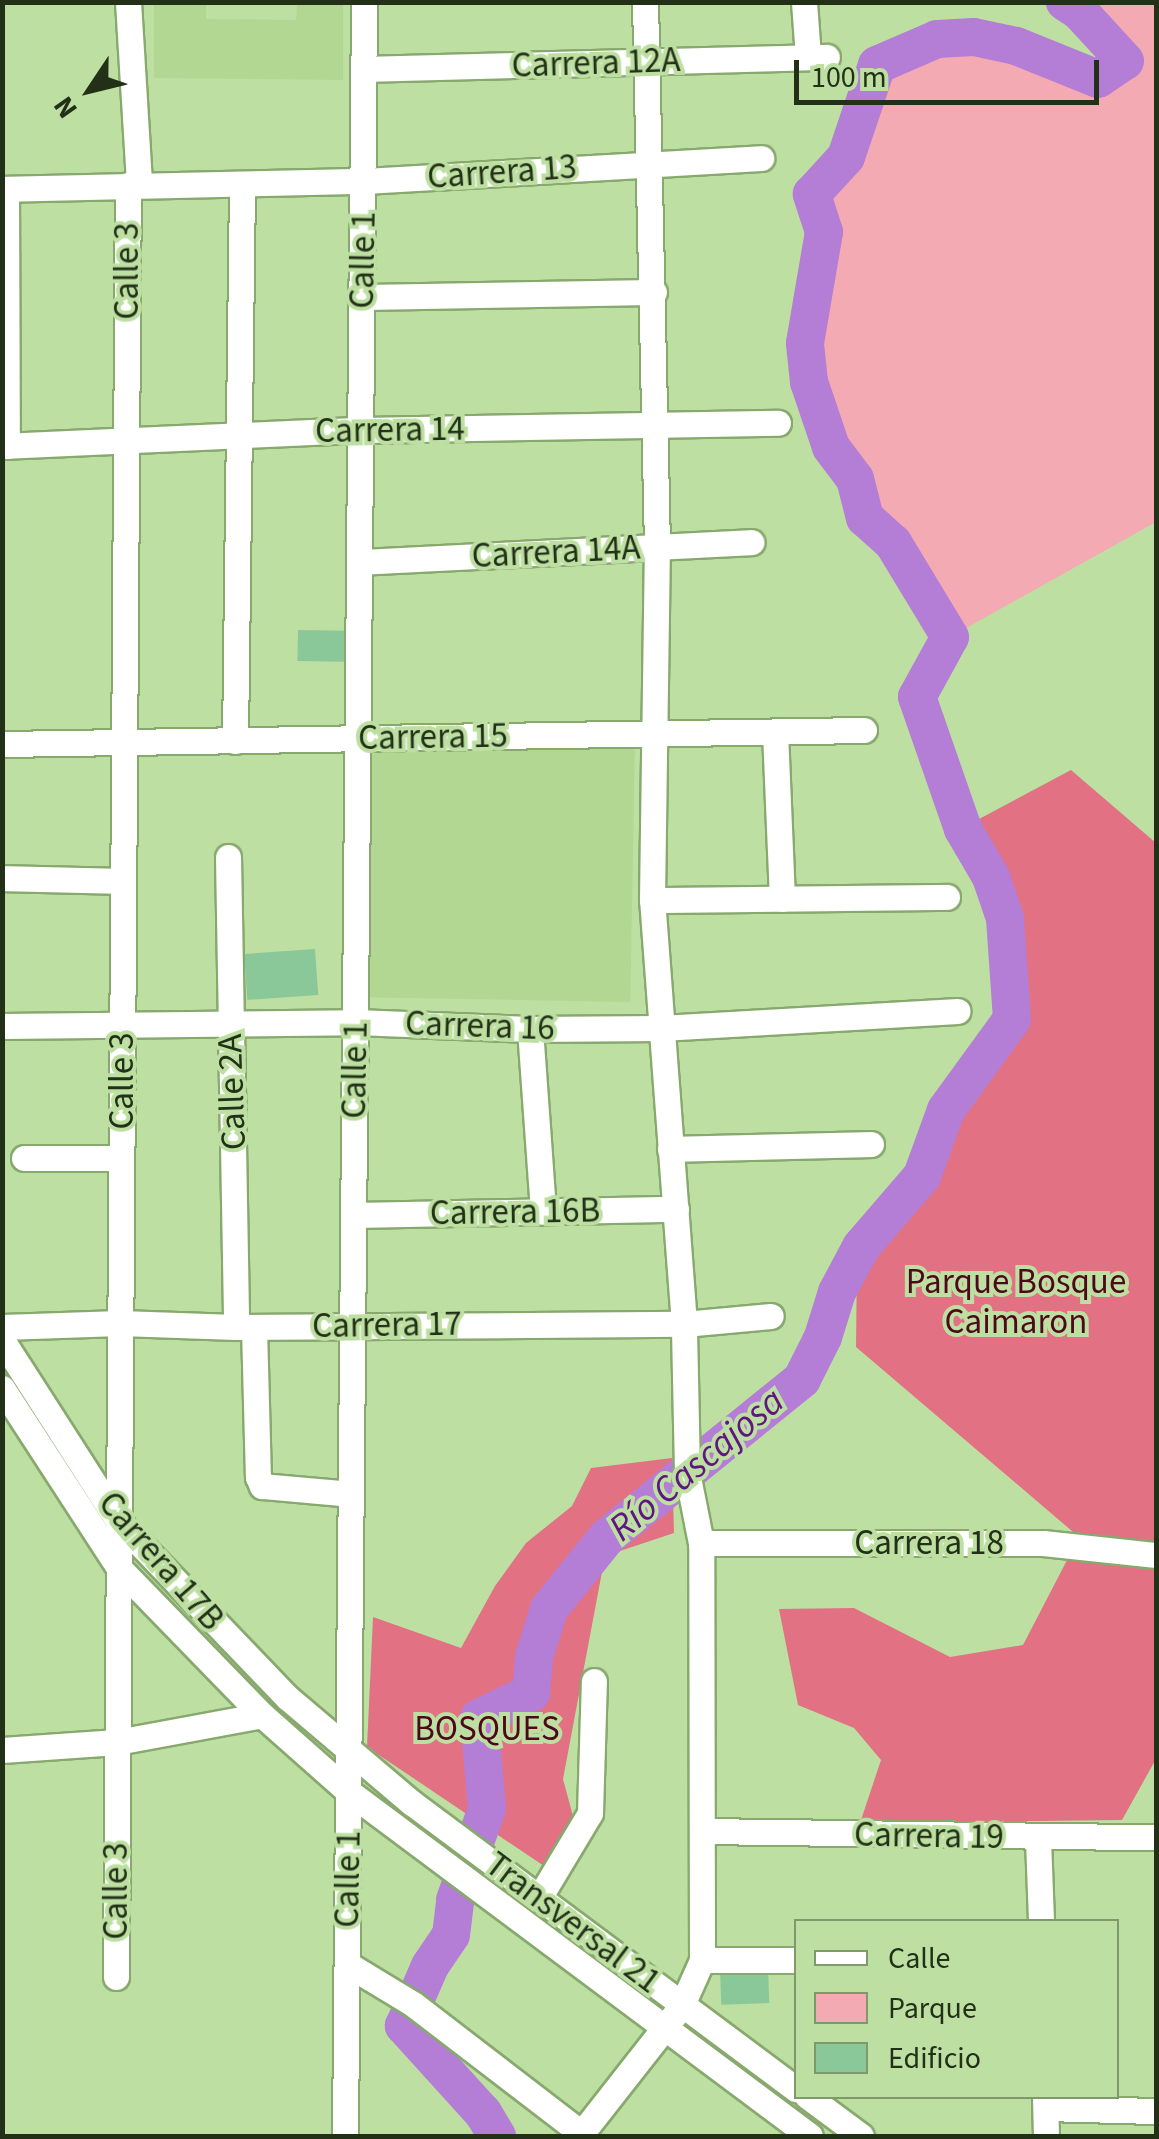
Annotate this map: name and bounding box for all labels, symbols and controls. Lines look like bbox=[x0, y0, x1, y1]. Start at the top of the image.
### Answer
street label: Carrera 12A bbox=[511, 39, 681, 87]
north arrow bbox=[40, 40, 140, 140]
scale bar bbox=[799, 40, 1104, 102]
text: 100 m bbox=[811, 56, 887, 99]
text: N bbox=[44, 88, 87, 126]
street label: Carrera 13 bbox=[426, 146, 578, 198]
street label: Calle 1 bbox=[341, 211, 385, 309]
street label: Calle 3 bbox=[106, 222, 148, 320]
street label: Carrera 14 bbox=[315, 408, 465, 452]
street label: Carrera 14A bbox=[471, 527, 641, 577]
street label: Carrera 15 bbox=[358, 715, 508, 759]
street label: Carrera 16 bbox=[404, 1002, 556, 1050]
street label: Calle 1 bbox=[333, 1021, 377, 1119]
street label: Calle 3 bbox=[101, 1032, 143, 1130]
street label: Calle 2A bbox=[209, 1033, 255, 1151]
street label: Carrera 16B bbox=[430, 1190, 600, 1234]
park label: Parque Bosque Caimaron bbox=[906, 1261, 1126, 1343]
street label: Carrera 17 bbox=[312, 1303, 462, 1347]
water label: Río Cascajosa bbox=[600, 1379, 794, 1551]
street label: Carrera 17B bbox=[89, 1483, 233, 1639]
street label: Carrera 18 bbox=[854, 1522, 1004, 1564]
park label: BOSQUES bbox=[414, 1708, 560, 1750]
street label: Carrera 19 bbox=[854, 1814, 1004, 1858]
street label: Calle 1 bbox=[326, 1830, 370, 1928]
street label: Calle 3 bbox=[95, 1842, 137, 1940]
street label: Transversal 21 bbox=[477, 1843, 669, 2003]
legend bbox=[794, 1919, 1119, 2099]
text: Calle bbox=[888, 1937, 950, 1980]
text: Parque bbox=[888, 1987, 977, 2030]
text: Edificio bbox=[888, 2037, 981, 2080]

